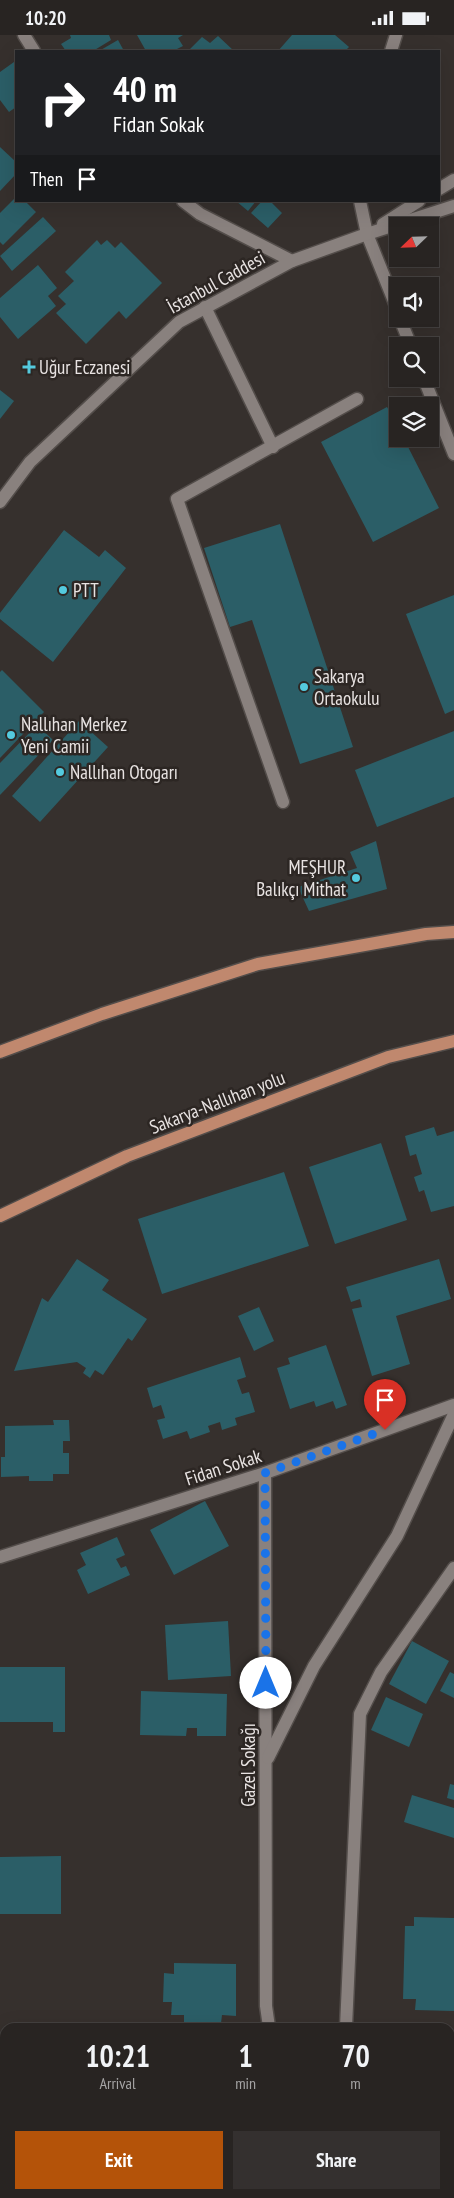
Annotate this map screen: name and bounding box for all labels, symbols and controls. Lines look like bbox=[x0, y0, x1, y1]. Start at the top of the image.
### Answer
text: 10:20 bbox=[25, 6, 66, 30]
text: 40 m bbox=[113, 66, 177, 112]
icon: right bbox=[30, 70, 95, 135]
text: Fidan Sokak bbox=[113, 110, 204, 138]
icon: arrive bbox=[73, 165, 101, 193]
text: Then bbox=[30, 167, 63, 191]
north arrow bbox=[389, 217, 439, 267]
map controls bbox=[389, 217, 439, 447]
street label: İstanbul Caddesi bbox=[163, 245, 269, 319]
button: sound bbox=[389, 277, 439, 327]
button: search bbox=[389, 337, 439, 387]
place label: Uğur Eczanesi bbox=[39, 355, 130, 379]
marker: Uğur Eczanesi bbox=[23, 361, 35, 373]
button: layers bbox=[389, 397, 439, 447]
place label: PTT bbox=[73, 578, 99, 602]
marker: PTT bbox=[57, 584, 69, 596]
place label: Sakarya Ortaokulu bbox=[314, 664, 379, 710]
marker: Sakarya Ortaokulu bbox=[298, 681, 310, 693]
place label: Nallıhan Merkez Yeni Camii bbox=[21, 712, 127, 758]
marker: Nallıhan Merkez Yeni Camii bbox=[5, 729, 17, 741]
place label: Nallıhan Otogarı bbox=[70, 760, 178, 784]
marker: Nallıhan Otogarı bbox=[54, 766, 66, 778]
place label: MEŞHUR Balıkçı Mithat bbox=[256, 855, 347, 901]
marker: MEŞHUR Balıkçı Mithat bbox=[350, 872, 362, 884]
street label: Sakarya-Nallıhan yolu bbox=[146, 1065, 288, 1139]
pin bbox=[364, 1379, 406, 1430]
icon: arrive bbox=[371, 1386, 399, 1414]
street label: Fidan Sokak bbox=[182, 1443, 265, 1491]
position arrow bbox=[239, 1656, 291, 1708]
street label: Gazel Sokağı bbox=[236, 1723, 260, 1807]
text: 10:21 bbox=[85, 2036, 150, 2075]
text: 1 bbox=[238, 2036, 253, 2075]
text: 70 bbox=[341, 2036, 370, 2075]
text: Arrival bbox=[99, 2073, 136, 2093]
text: min bbox=[235, 2073, 256, 2093]
text: m bbox=[350, 2073, 361, 2093]
button: Exit bbox=[15, 2131, 223, 2189]
button: Share bbox=[233, 2131, 440, 2189]

